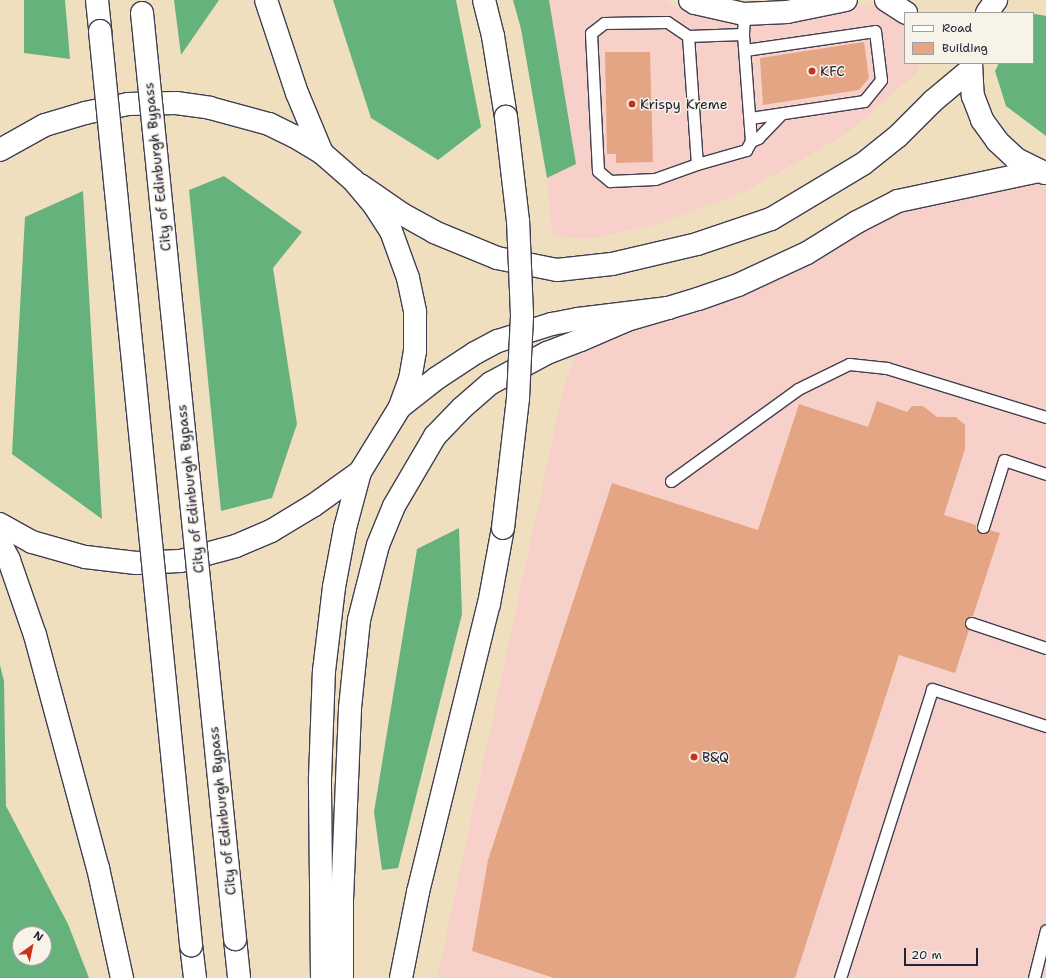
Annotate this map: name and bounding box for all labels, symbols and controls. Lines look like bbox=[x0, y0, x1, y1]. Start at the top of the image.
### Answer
legend bbox=[904, 12, 1034, 64]
text: Road bbox=[942, 20, 972, 36]
text: Building bbox=[942, 40, 988, 56]
place label: KFC bbox=[820, 63, 845, 79]
marker: KFC bbox=[807, 66, 817, 76]
street label: City of Edinburgh Bypass bbox=[140, 82, 174, 252]
place label: Krispy Kreme bbox=[640, 96, 728, 112]
marker: Krispy Kreme bbox=[627, 99, 637, 109]
street label: City of Edinburgh Bypass bbox=[173, 404, 207, 574]
street label: City of Edinburgh Bypass bbox=[205, 726, 239, 896]
place label: B&Q bbox=[702, 749, 729, 765]
marker: B&Q bbox=[689, 752, 699, 762]
north arrow bbox=[12, 926, 52, 966]
text: N bbox=[31, 928, 46, 945]
scale bar bbox=[906, 940, 980, 966]
text: 20 m bbox=[911, 947, 942, 963]

